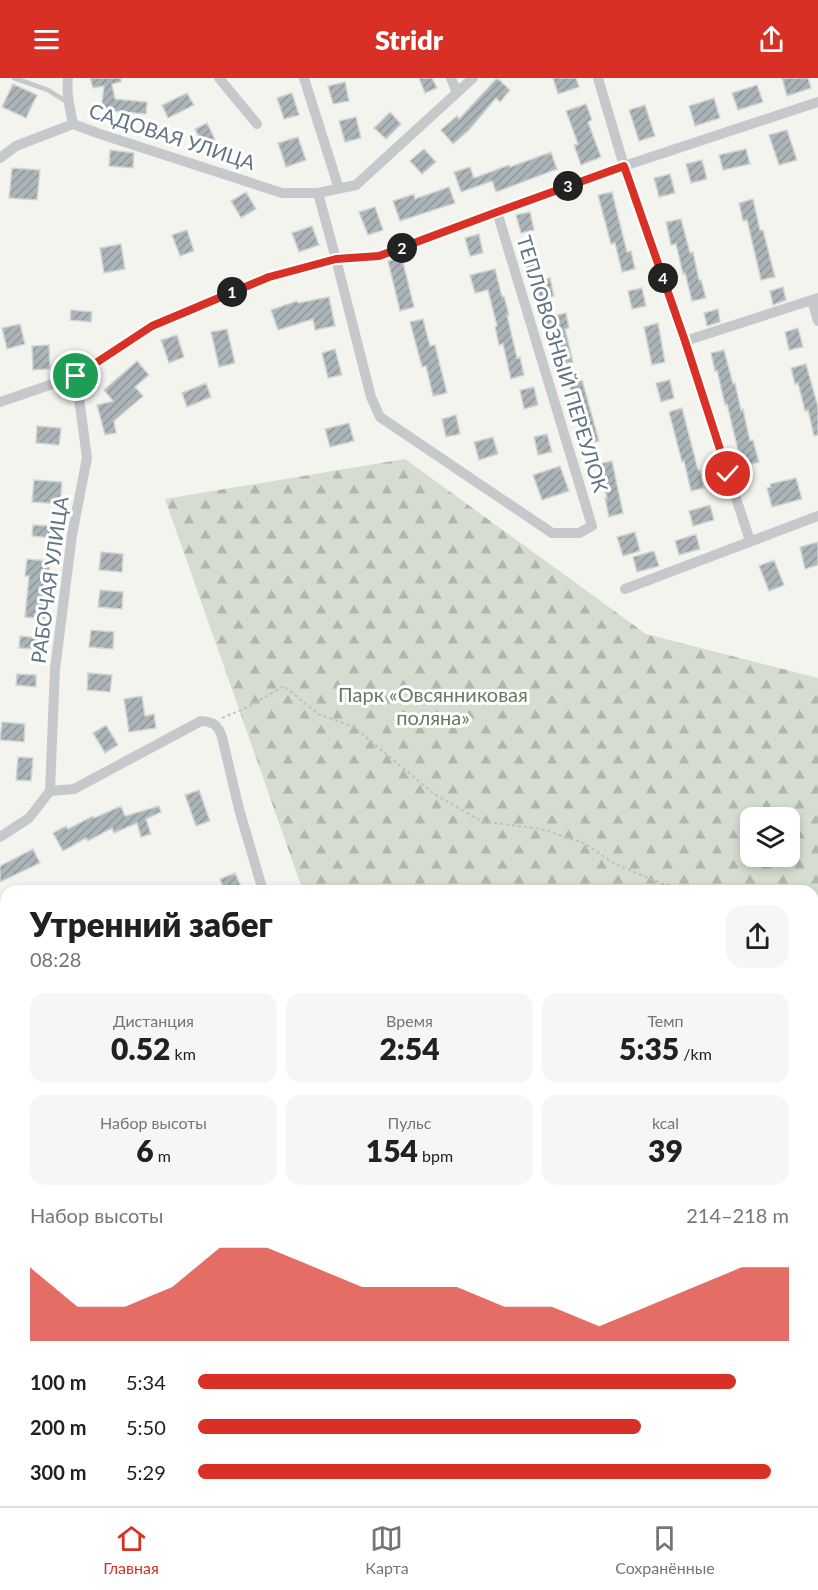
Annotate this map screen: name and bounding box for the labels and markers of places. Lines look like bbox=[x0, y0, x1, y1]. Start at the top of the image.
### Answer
pin: 3 bbox=[553, 171, 583, 201]
pin: 2 bbox=[387, 233, 417, 263]
pin: 4 bbox=[648, 263, 678, 293]
pin: 1 bbox=[217, 277, 247, 307]
pin bbox=[50, 350, 101, 401]
pin bbox=[702, 448, 753, 499]

